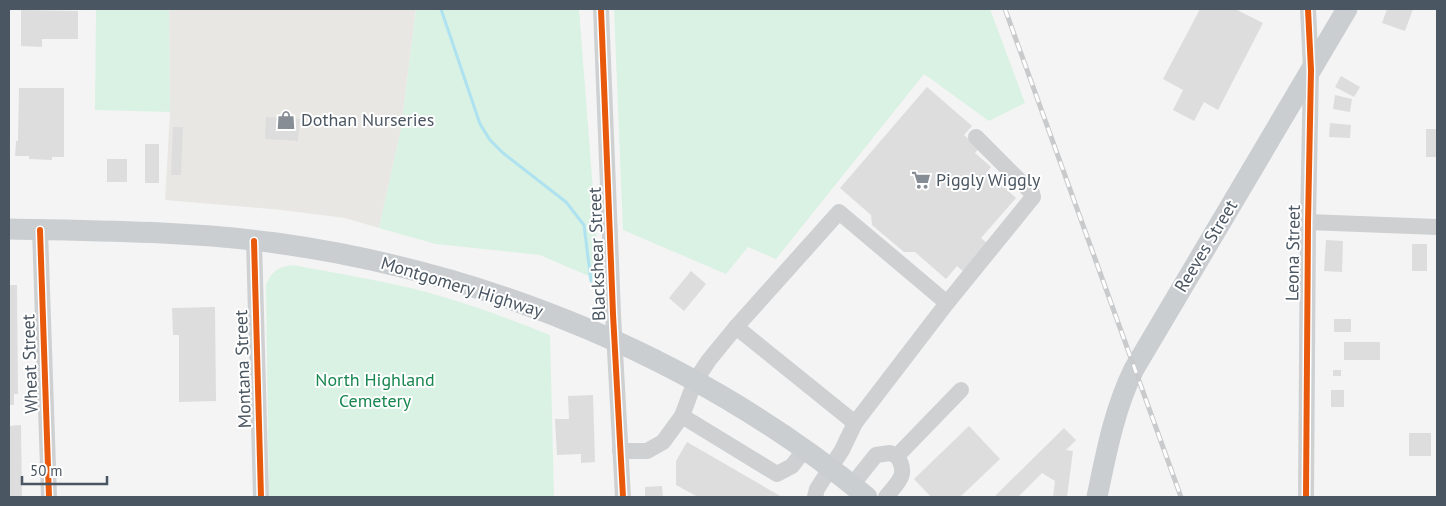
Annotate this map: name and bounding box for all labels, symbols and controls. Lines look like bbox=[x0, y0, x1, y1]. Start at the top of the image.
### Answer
place label: Dothan Nurseries bbox=[301, 108, 434, 131]
shop icon: Dothan Nurseries bbox=[275, 109, 297, 131]
place label: Piggly Wiggly bbox=[936, 168, 1041, 191]
supermarket icon: Piggly Wiggly bbox=[910, 169, 932, 191]
street label: Blackshear Street bbox=[583, 187, 610, 321]
street label: Reeves Street bbox=[1169, 195, 1242, 296]
street label: Leona Street bbox=[1280, 205, 1305, 301]
street label: Montgomery Highway bbox=[378, 251, 547, 322]
street label: Montana Street bbox=[229, 309, 256, 429]
street label: Wheat Street bbox=[16, 314, 43, 414]
park label: North Highland Cemetery bbox=[315, 368, 435, 412]
scale bar bbox=[22, 454, 108, 486]
text: 50 m bbox=[30, 461, 63, 480]

